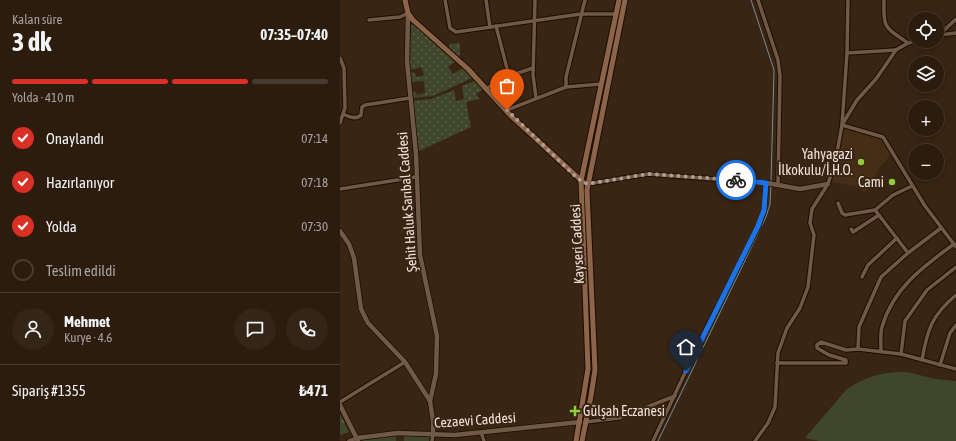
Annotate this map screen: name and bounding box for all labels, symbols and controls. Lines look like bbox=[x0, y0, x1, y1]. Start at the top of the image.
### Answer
text: Kalan süre bbox=[12, 12, 62, 27]
map controls bbox=[908, 12, 944, 180]
button: locate bbox=[908, 12, 944, 48]
text: 07:35–07:40 bbox=[260, 26, 328, 43]
text: 3 dk bbox=[12, 27, 52, 57]
button: layers bbox=[908, 56, 944, 92]
pin bbox=[490, 69, 524, 110]
icon: bag bbox=[496, 75, 518, 97]
text: Yolda · 410 m bbox=[12, 90, 74, 105]
button: + bbox=[908, 100, 944, 136]
icon: check bbox=[12, 127, 34, 149]
text: Onaylandı bbox=[46, 130, 104, 147]
text: 07:14 bbox=[301, 131, 328, 146]
street label: Şehit Haluk Sarıbal Caddesi bbox=[394, 131, 420, 273]
button: − bbox=[908, 144, 944, 180]
place label: Yahyagazi İlkokulu/İ.H.O. bbox=[778, 146, 853, 178]
marker: Yahyagazi İlkokulu/İ.H.O. bbox=[856, 157, 866, 167]
courier bbox=[716, 160, 756, 200]
icon: bike bbox=[725, 169, 747, 191]
icon: check bbox=[12, 171, 34, 193]
text: Hazırlanıyor bbox=[46, 174, 114, 191]
place label: Cami bbox=[858, 174, 884, 190]
text: 07:18 bbox=[301, 175, 328, 190]
marker: Cami bbox=[887, 177, 897, 187]
street label: Kayseri Caddesi bbox=[567, 204, 587, 284]
icon: check bbox=[12, 215, 34, 237]
text: Yolda bbox=[46, 218, 77, 235]
text: 07:30 bbox=[301, 219, 328, 234]
text: Teslim edildi bbox=[46, 262, 116, 279]
button: person bbox=[12, 308, 54, 350]
button: chat bbox=[234, 308, 276, 350]
button: phone bbox=[286, 308, 328, 350]
text: Mehmet bbox=[64, 313, 110, 330]
text: Kurye · 4.6 bbox=[64, 330, 112, 345]
pin bbox=[669, 330, 703, 371]
icon: home bbox=[675, 336, 697, 358]
text: Sipariş #1355 bbox=[12, 382, 86, 399]
text: ₺471 bbox=[299, 382, 328, 399]
place label: Gülşah Eczanesi bbox=[583, 403, 665, 419]
marker: Gülşah Eczanesi bbox=[570, 406, 580, 416]
street label: Cezaevi Caddesi bbox=[434, 409, 516, 431]

